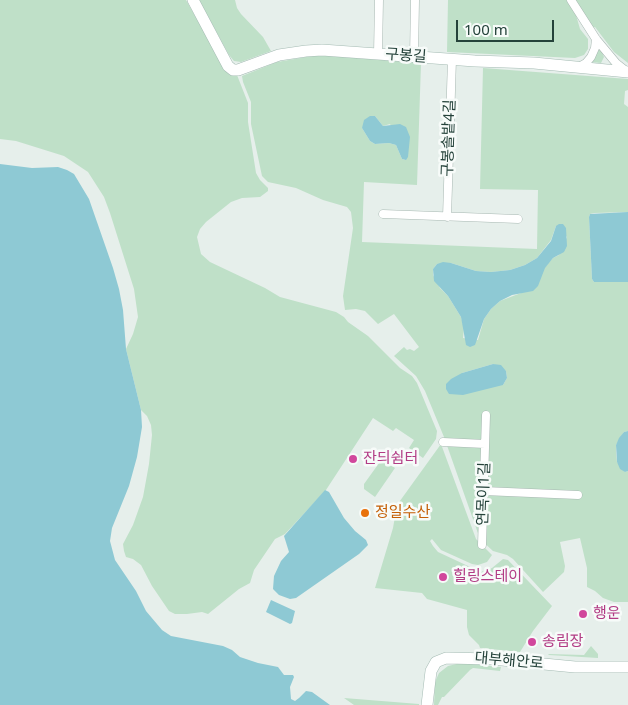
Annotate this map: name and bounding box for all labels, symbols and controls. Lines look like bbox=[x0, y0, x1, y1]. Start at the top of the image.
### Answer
scale bar bbox=[458, 10, 556, 42]
text: 100 m bbox=[464, 19, 508, 39]
street label: 구봉길 bbox=[385, 46, 427, 66]
street label: 구봉솔밭4길 bbox=[439, 99, 459, 177]
place label: 잔듸쉼터 bbox=[363, 450, 418, 468]
marker: 잔듸쉼터 bbox=[347, 453, 359, 465]
street label: 연목이1길 bbox=[474, 462, 494, 526]
place label: 정일수산 bbox=[375, 504, 430, 522]
marker: 정일수산 bbox=[359, 507, 371, 519]
place label: 힐링스테이 bbox=[453, 568, 522, 586]
marker: 힐링스테이 bbox=[437, 571, 449, 583]
place label: 행운 bbox=[593, 605, 621, 623]
marker: 행운 bbox=[577, 608, 589, 620]
place label: 송림장 bbox=[542, 633, 583, 651]
marker: 송림장 bbox=[526, 636, 538, 648]
street label: 대부해안로 bbox=[474, 649, 544, 673]

